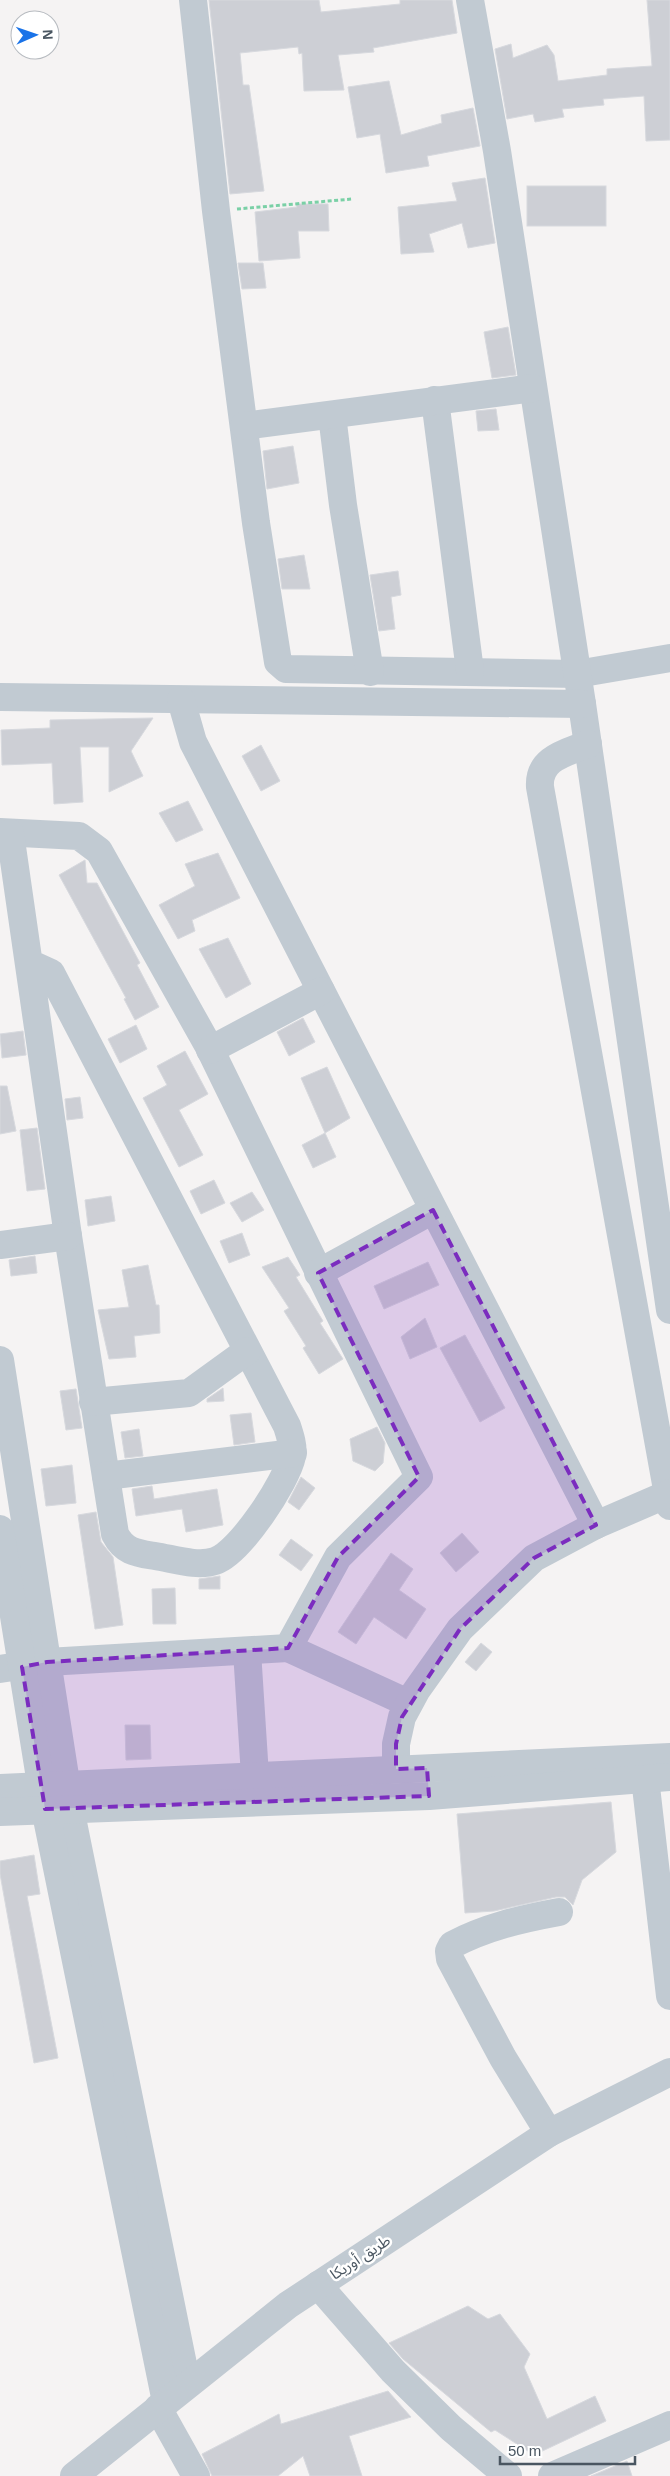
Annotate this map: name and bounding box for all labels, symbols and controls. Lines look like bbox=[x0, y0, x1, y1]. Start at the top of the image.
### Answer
north arrow bbox=[10, 10, 60, 60]
text: N bbox=[40, 29, 56, 40]
street label: طريق أوريكا bbox=[327, 2231, 394, 2284]
scale bar bbox=[500, 2434, 635, 2466]
text: 50 m bbox=[508, 2442, 541, 2459]

